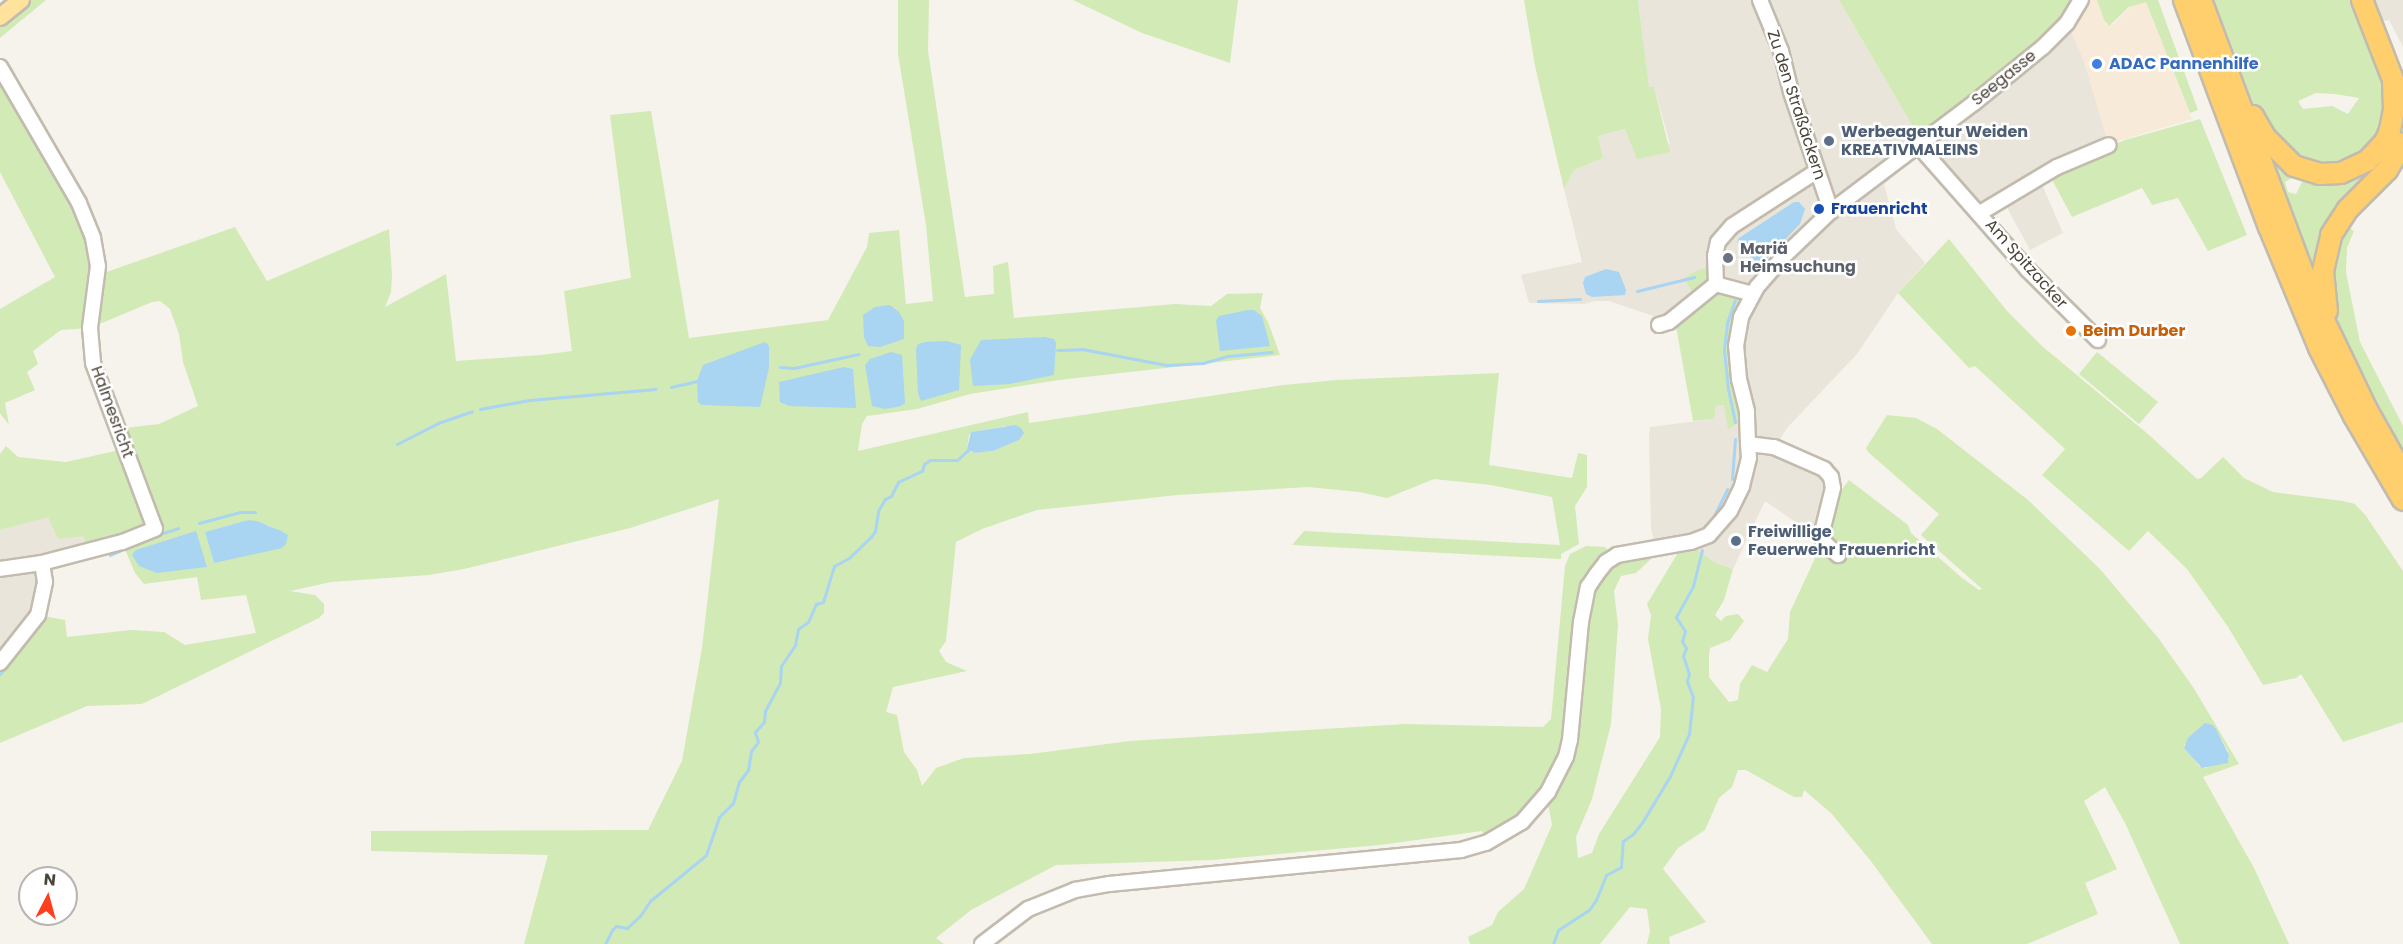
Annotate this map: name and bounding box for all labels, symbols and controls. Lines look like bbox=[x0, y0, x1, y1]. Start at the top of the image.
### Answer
street label: Zu den Straßäckern bbox=[1763, 28, 1829, 182]
street label: Seegasse bbox=[1968, 46, 2040, 110]
place label: ADAC Pannenhilfe bbox=[2109, 54, 2259, 74]
marker: ADAC Pannenhilfe bbox=[2090, 57, 2104, 71]
place label: Werbeagentur Weiden KREATIVMALEINS bbox=[1841, 122, 2028, 160]
marker: Werbeagentur Weiden KREATIVMALEINS bbox=[1822, 134, 1836, 148]
place label: Frauenricht bbox=[1831, 199, 1927, 219]
marker: Frauenricht bbox=[1812, 202, 1826, 216]
street label: Am Spitzacker bbox=[1981, 215, 2071, 313]
place label: Mariä Heimsuchung bbox=[1740, 239, 1856, 277]
marker: Mariä Heimsuchung bbox=[1721, 251, 1735, 265]
place label: Beim Durber bbox=[2083, 321, 2185, 341]
marker: Beim Durber bbox=[2064, 324, 2078, 338]
street label: Halmesricht bbox=[87, 363, 137, 461]
place label: Freiwillige Feuerwehr Frauenricht bbox=[1748, 522, 1935, 560]
marker: Freiwillige Feuerwehr Frauenricht bbox=[1729, 534, 1743, 548]
north arrow bbox=[18, 866, 78, 926]
text: N bbox=[43, 868, 57, 892]

